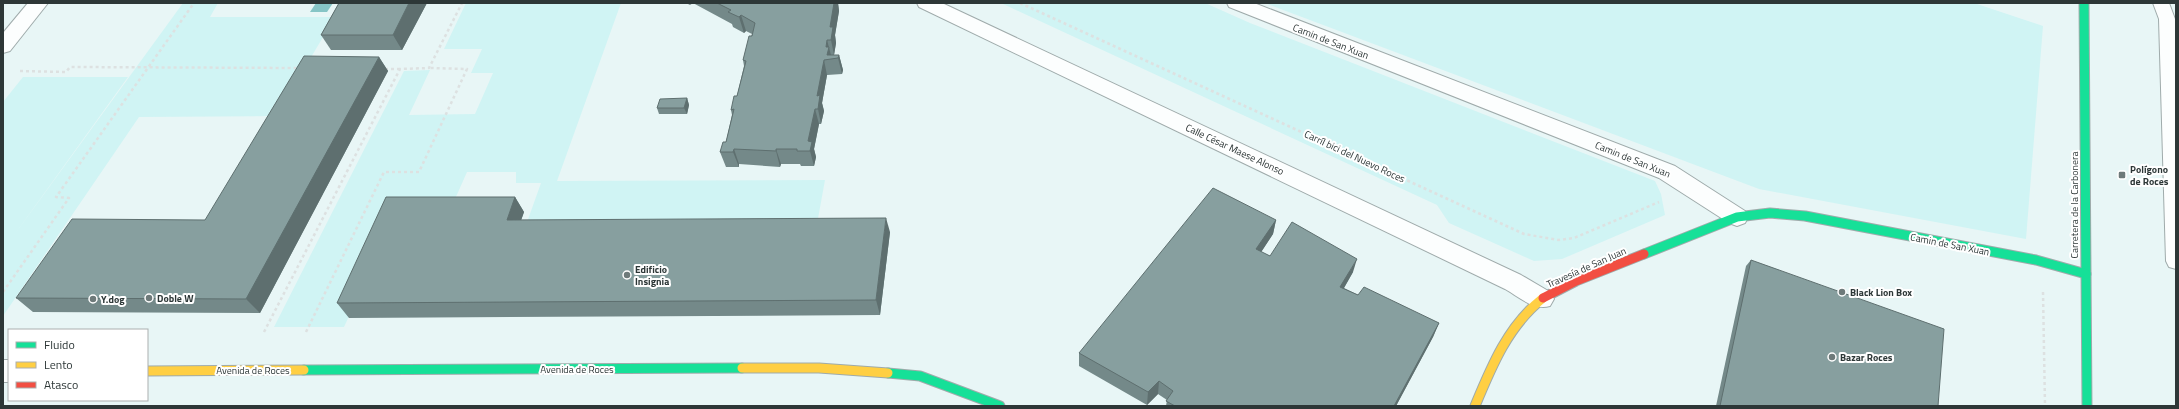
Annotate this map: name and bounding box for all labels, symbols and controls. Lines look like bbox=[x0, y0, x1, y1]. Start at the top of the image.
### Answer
street label: Camin de San Xuan bbox=[1291, 20, 1371, 63]
street label: Calle César Maese Alonso bbox=[1183, 120, 1287, 179]
street label: Carríl bici del Nuevo Roces bbox=[1302, 126, 1408, 187]
street label: Camin de San Xuan bbox=[1593, 137, 1673, 181]
street label: Carretera de la Carbonera bbox=[2067, 152, 2082, 258]
place label: Polígono de Roces bbox=[2130, 162, 2169, 189]
marker: Polígono de Roces bbox=[2117, 170, 2127, 180]
street label: Camin de San Xuan bbox=[1909, 229, 1991, 260]
street label: Travesía de San Juan bbox=[1544, 243, 1628, 292]
place label: Edificio Insignia bbox=[635, 262, 669, 289]
marker: Edificio Insignia bbox=[622, 270, 632, 280]
place label: Black Lion Box bbox=[1850, 285, 1912, 300]
marker: Black Lion Box bbox=[1837, 287, 1847, 297]
place label: Doble W bbox=[157, 291, 194, 306]
place label: Y.dog bbox=[101, 292, 125, 307]
marker: Doble W bbox=[144, 293, 154, 303]
marker: Y.dog bbox=[88, 294, 98, 304]
legend bbox=[8, 329, 148, 401]
text: Fluido bbox=[44, 335, 75, 354]
place label: Bazar Roces bbox=[1840, 350, 1893, 365]
marker: Bazar Roces bbox=[1827, 352, 1837, 362]
text: Lento bbox=[44, 355, 73, 374]
street label: Avenida de Roces bbox=[540, 362, 614, 377]
street label: Avenida de Roces bbox=[216, 363, 290, 378]
text: Atasco bbox=[44, 375, 78, 394]

